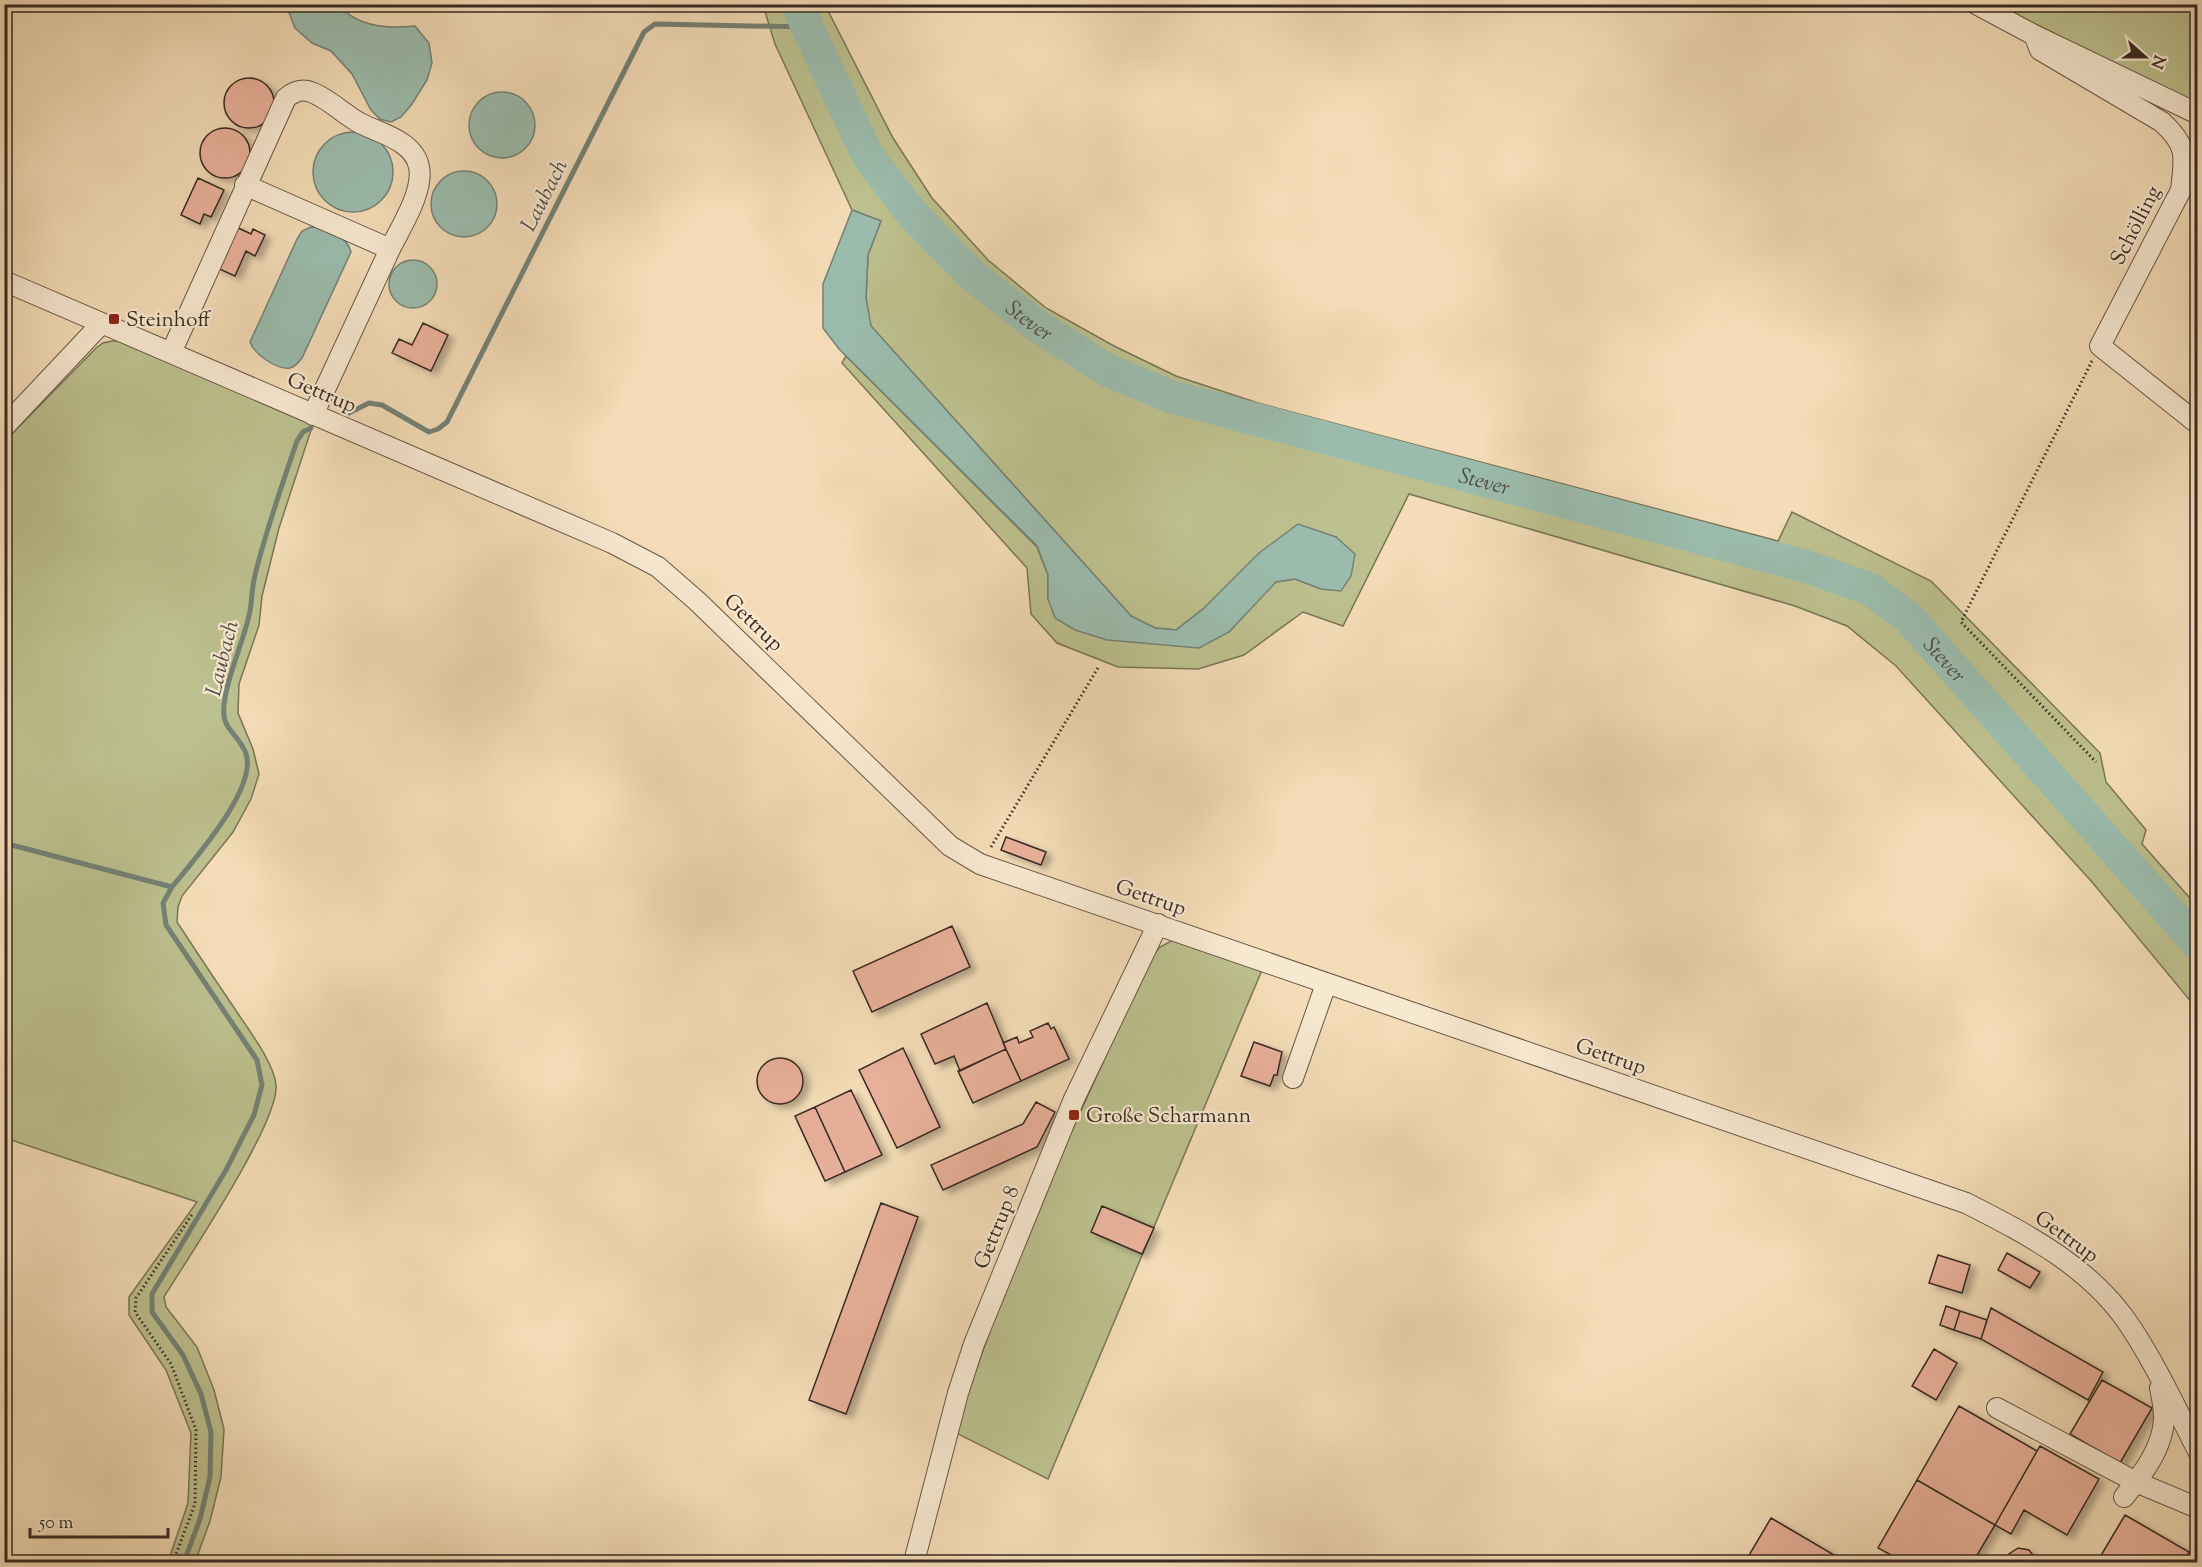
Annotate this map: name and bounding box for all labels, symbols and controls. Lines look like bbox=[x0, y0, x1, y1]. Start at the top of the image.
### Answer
north arrow bbox=[2115, 27, 2175, 87]
text: N bbox=[2144, 51, 2170, 72]
water label: Laubach bbox=[514, 154, 578, 238]
street label: Schölling bbox=[2104, 181, 2170, 271]
water label: Stever bbox=[998, 294, 1058, 351]
place label: Steinhoff bbox=[126, 306, 211, 336]
marker: Steinhoff bbox=[107, 312, 121, 326]
street label: Gettrup bbox=[282, 366, 361, 422]
water label: Stever bbox=[1455, 461, 1513, 506]
street label: Gettrup bbox=[716, 587, 789, 660]
water label: Laubach bbox=[199, 617, 249, 700]
water label: Stever bbox=[1914, 631, 1972, 691]
street label: Gettrup bbox=[1111, 873, 1190, 925]
street label: Gettrup bbox=[1571, 1032, 1650, 1084]
place label: Große Scharmann bbox=[1086, 1102, 1251, 1132]
marker: Große Scharmann bbox=[1067, 1108, 1081, 1122]
street label: Gettrup 8 bbox=[967, 1181, 1028, 1274]
street label: Gettrup bbox=[2028, 1204, 2104, 1271]
scale bar bbox=[30, 1501, 168, 1539]
text: 50 m bbox=[38, 1511, 74, 1537]

